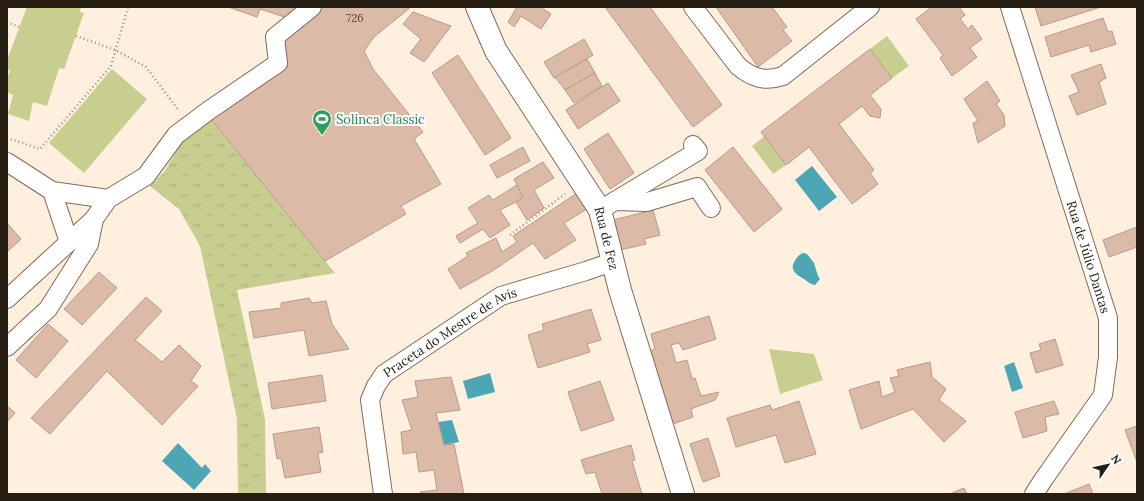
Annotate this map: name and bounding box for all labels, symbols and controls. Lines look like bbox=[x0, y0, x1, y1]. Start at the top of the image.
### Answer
house number: 726 bbox=[346, 11, 364, 25]
sports icon: Solinca Classic bbox=[311, 108, 333, 136]
place label: Solinca Classic bbox=[336, 111, 425, 128]
street label: Rua de Júlio Dantas bbox=[1063, 198, 1114, 315]
street label: Rua de Fez bbox=[591, 205, 623, 272]
street label: Praceta do Mestre de Avis bbox=[380, 283, 519, 381]
north arrow bbox=[1088, 445, 1128, 485]
text: N bbox=[1108, 452, 1125, 467]

